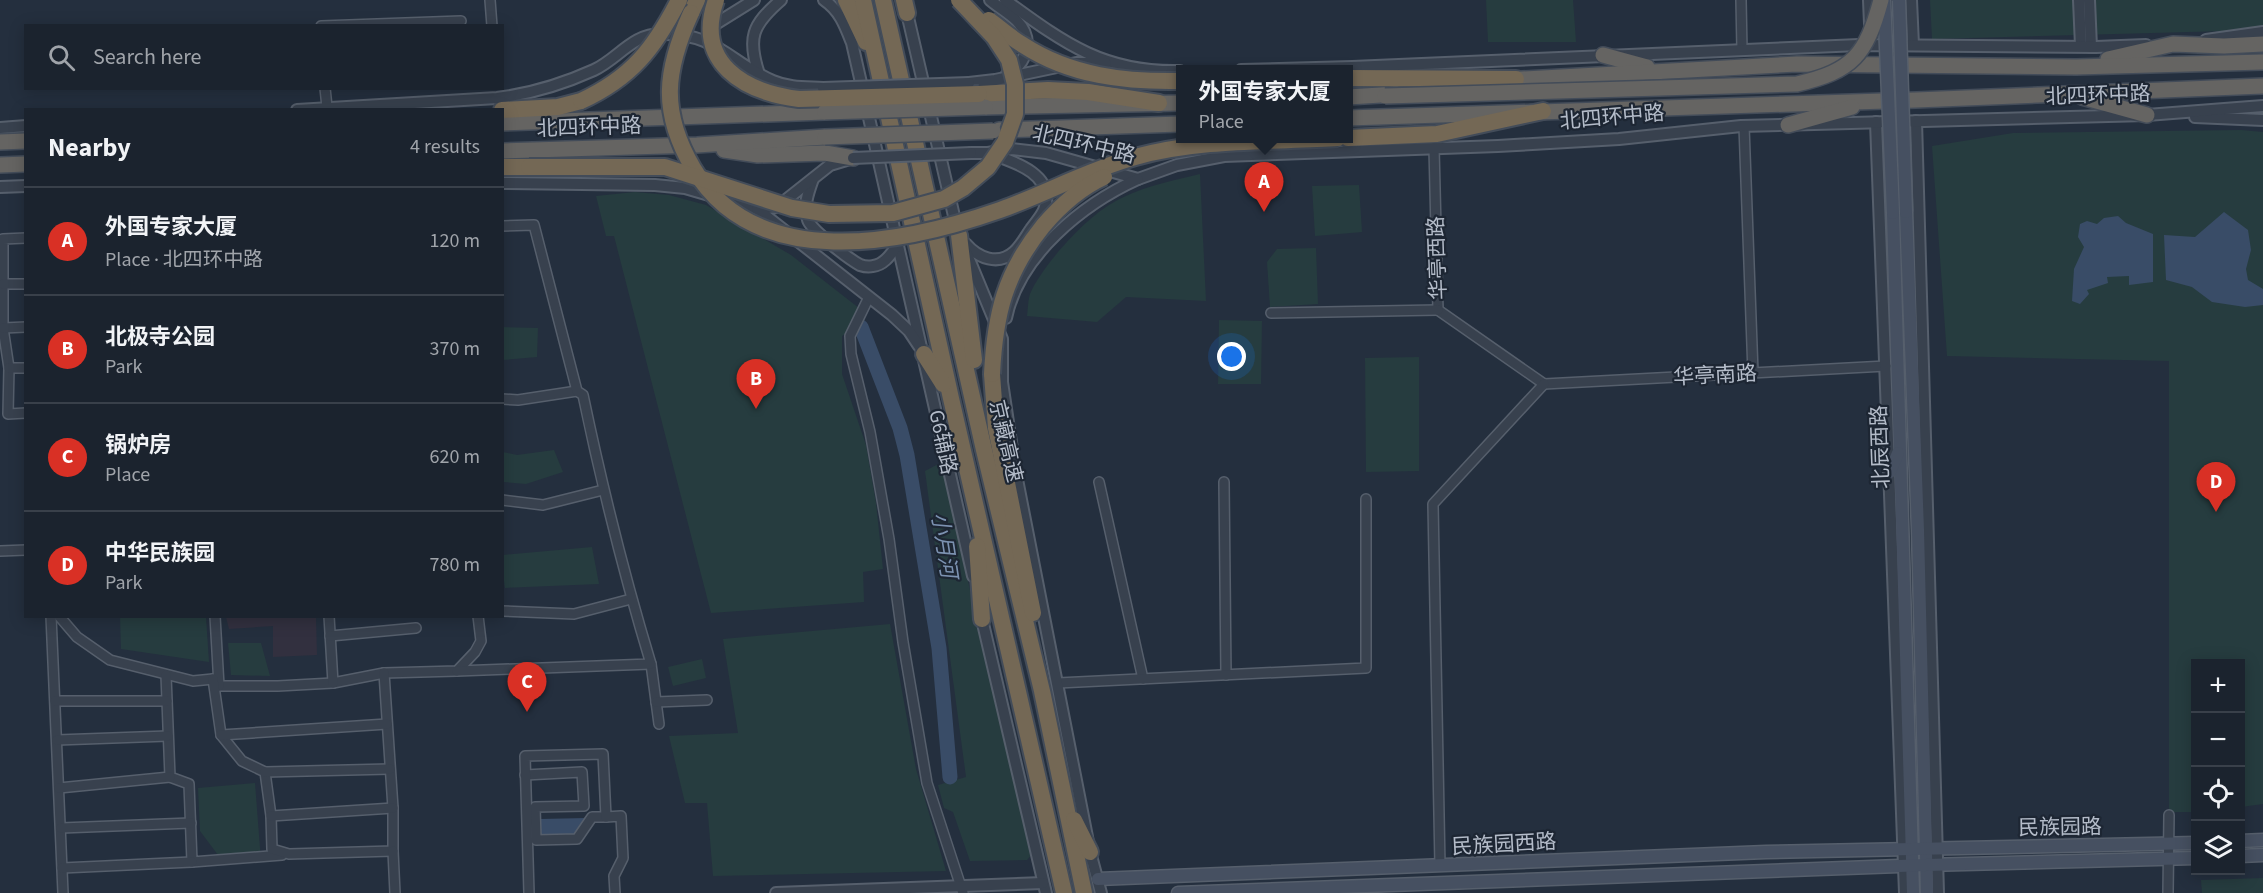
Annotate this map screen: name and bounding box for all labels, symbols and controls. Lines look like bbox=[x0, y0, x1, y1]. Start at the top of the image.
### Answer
search box bbox=[24, 24, 504, 90]
icon: search bbox=[45, 41, 78, 74]
text: Search here bbox=[93, 41, 201, 73]
popup bbox=[1176, 65, 1353, 143]
text: 外国专家大厦 bbox=[1198, 76, 1331, 108]
street label: 北四环中路 bbox=[2045, 78, 2151, 112]
street label: 北四环中路 bbox=[1558, 97, 1666, 137]
text: Place bbox=[1198, 108, 1244, 136]
street label: 北四环中路 bbox=[536, 110, 642, 144]
street label: 北四环中路 bbox=[1029, 118, 1139, 170]
text: Nearby bbox=[48, 129, 131, 166]
text: 4 results bbox=[410, 133, 480, 161]
pin: A bbox=[1244, 162, 1284, 212]
text: 外国专家大厦 bbox=[105, 211, 237, 243]
street label: 华亭西路 bbox=[1421, 216, 1453, 300]
text: A bbox=[62, 227, 73, 255]
text: 120 m bbox=[430, 227, 480, 255]
text: Place · 北四环中路 bbox=[105, 246, 263, 274]
text: 北极寺公园 bbox=[105, 321, 215, 353]
text: B bbox=[61, 335, 74, 363]
text: 370 m bbox=[430, 335, 480, 363]
your location bbox=[1217, 342, 1246, 371]
text: Park bbox=[105, 353, 142, 381]
street label: 华亭南路 bbox=[1672, 358, 1758, 392]
pin: B bbox=[736, 360, 776, 409]
street label: 京藏高速 bbox=[982, 397, 1030, 485]
street label: 北辰西路 bbox=[1864, 405, 1896, 489]
street label: G6辅路 bbox=[922, 407, 964, 477]
text: 锅炉房 bbox=[105, 429, 171, 461]
text: C bbox=[62, 443, 73, 471]
text: 620 m bbox=[430, 443, 480, 471]
text: Place bbox=[105, 461, 150, 489]
pin: D bbox=[2196, 462, 2236, 512]
water label: 小月河 bbox=[923, 510, 966, 584]
text: 中华民族园 bbox=[105, 537, 215, 569]
text: D bbox=[61, 551, 74, 579]
text: 780 m bbox=[430, 551, 480, 579]
text: Park bbox=[105, 569, 142, 597]
map controls bbox=[2191, 659, 2245, 875]
button: + bbox=[2191, 659, 2245, 713]
pin: C bbox=[508, 662, 546, 712]
button: − bbox=[2191, 713, 2245, 767]
button: locate bbox=[2191, 767, 2245, 821]
street label: 民族园路 bbox=[2018, 811, 2102, 843]
button: layers bbox=[2191, 821, 2245, 875]
street label: 民族园西路 bbox=[1451, 826, 1557, 862]

